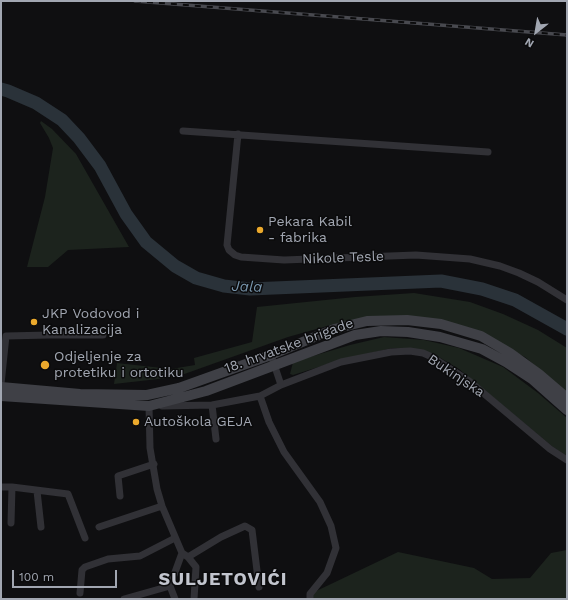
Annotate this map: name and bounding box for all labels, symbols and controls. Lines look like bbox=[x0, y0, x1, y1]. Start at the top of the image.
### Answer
north arrow bbox=[516, 12, 556, 52]
text: N bbox=[523, 35, 536, 50]
place label: Pekara Kabil - fabrika bbox=[268, 214, 352, 246]
marker: Pekara Kabil - fabrika bbox=[255, 225, 265, 235]
street label: Nikole Tesle bbox=[302, 248, 384, 268]
water label: Jala bbox=[231, 277, 263, 297]
place label: JKP Vodovod i Kanalizacija bbox=[42, 306, 139, 338]
street label: 18. hrvatske brigade bbox=[222, 315, 356, 377]
marker: JKP Vodovod i Kanalizacija bbox=[29, 317, 39, 327]
place label: Odjeljenje za protetiku i ortotiku bbox=[54, 349, 184, 382]
street label: Bukinjska bbox=[424, 351, 488, 401]
marker: Odjeljenje za protetiku i ortotiku bbox=[39, 359, 51, 371]
place label: Autoškola GEJA bbox=[144, 414, 252, 430]
marker: Autoškola GEJA bbox=[131, 417, 141, 427]
scale bar bbox=[14, 562, 119, 588]
district label: SULJETOVIĆI bbox=[159, 569, 287, 591]
text: 100 m bbox=[19, 570, 54, 584]

